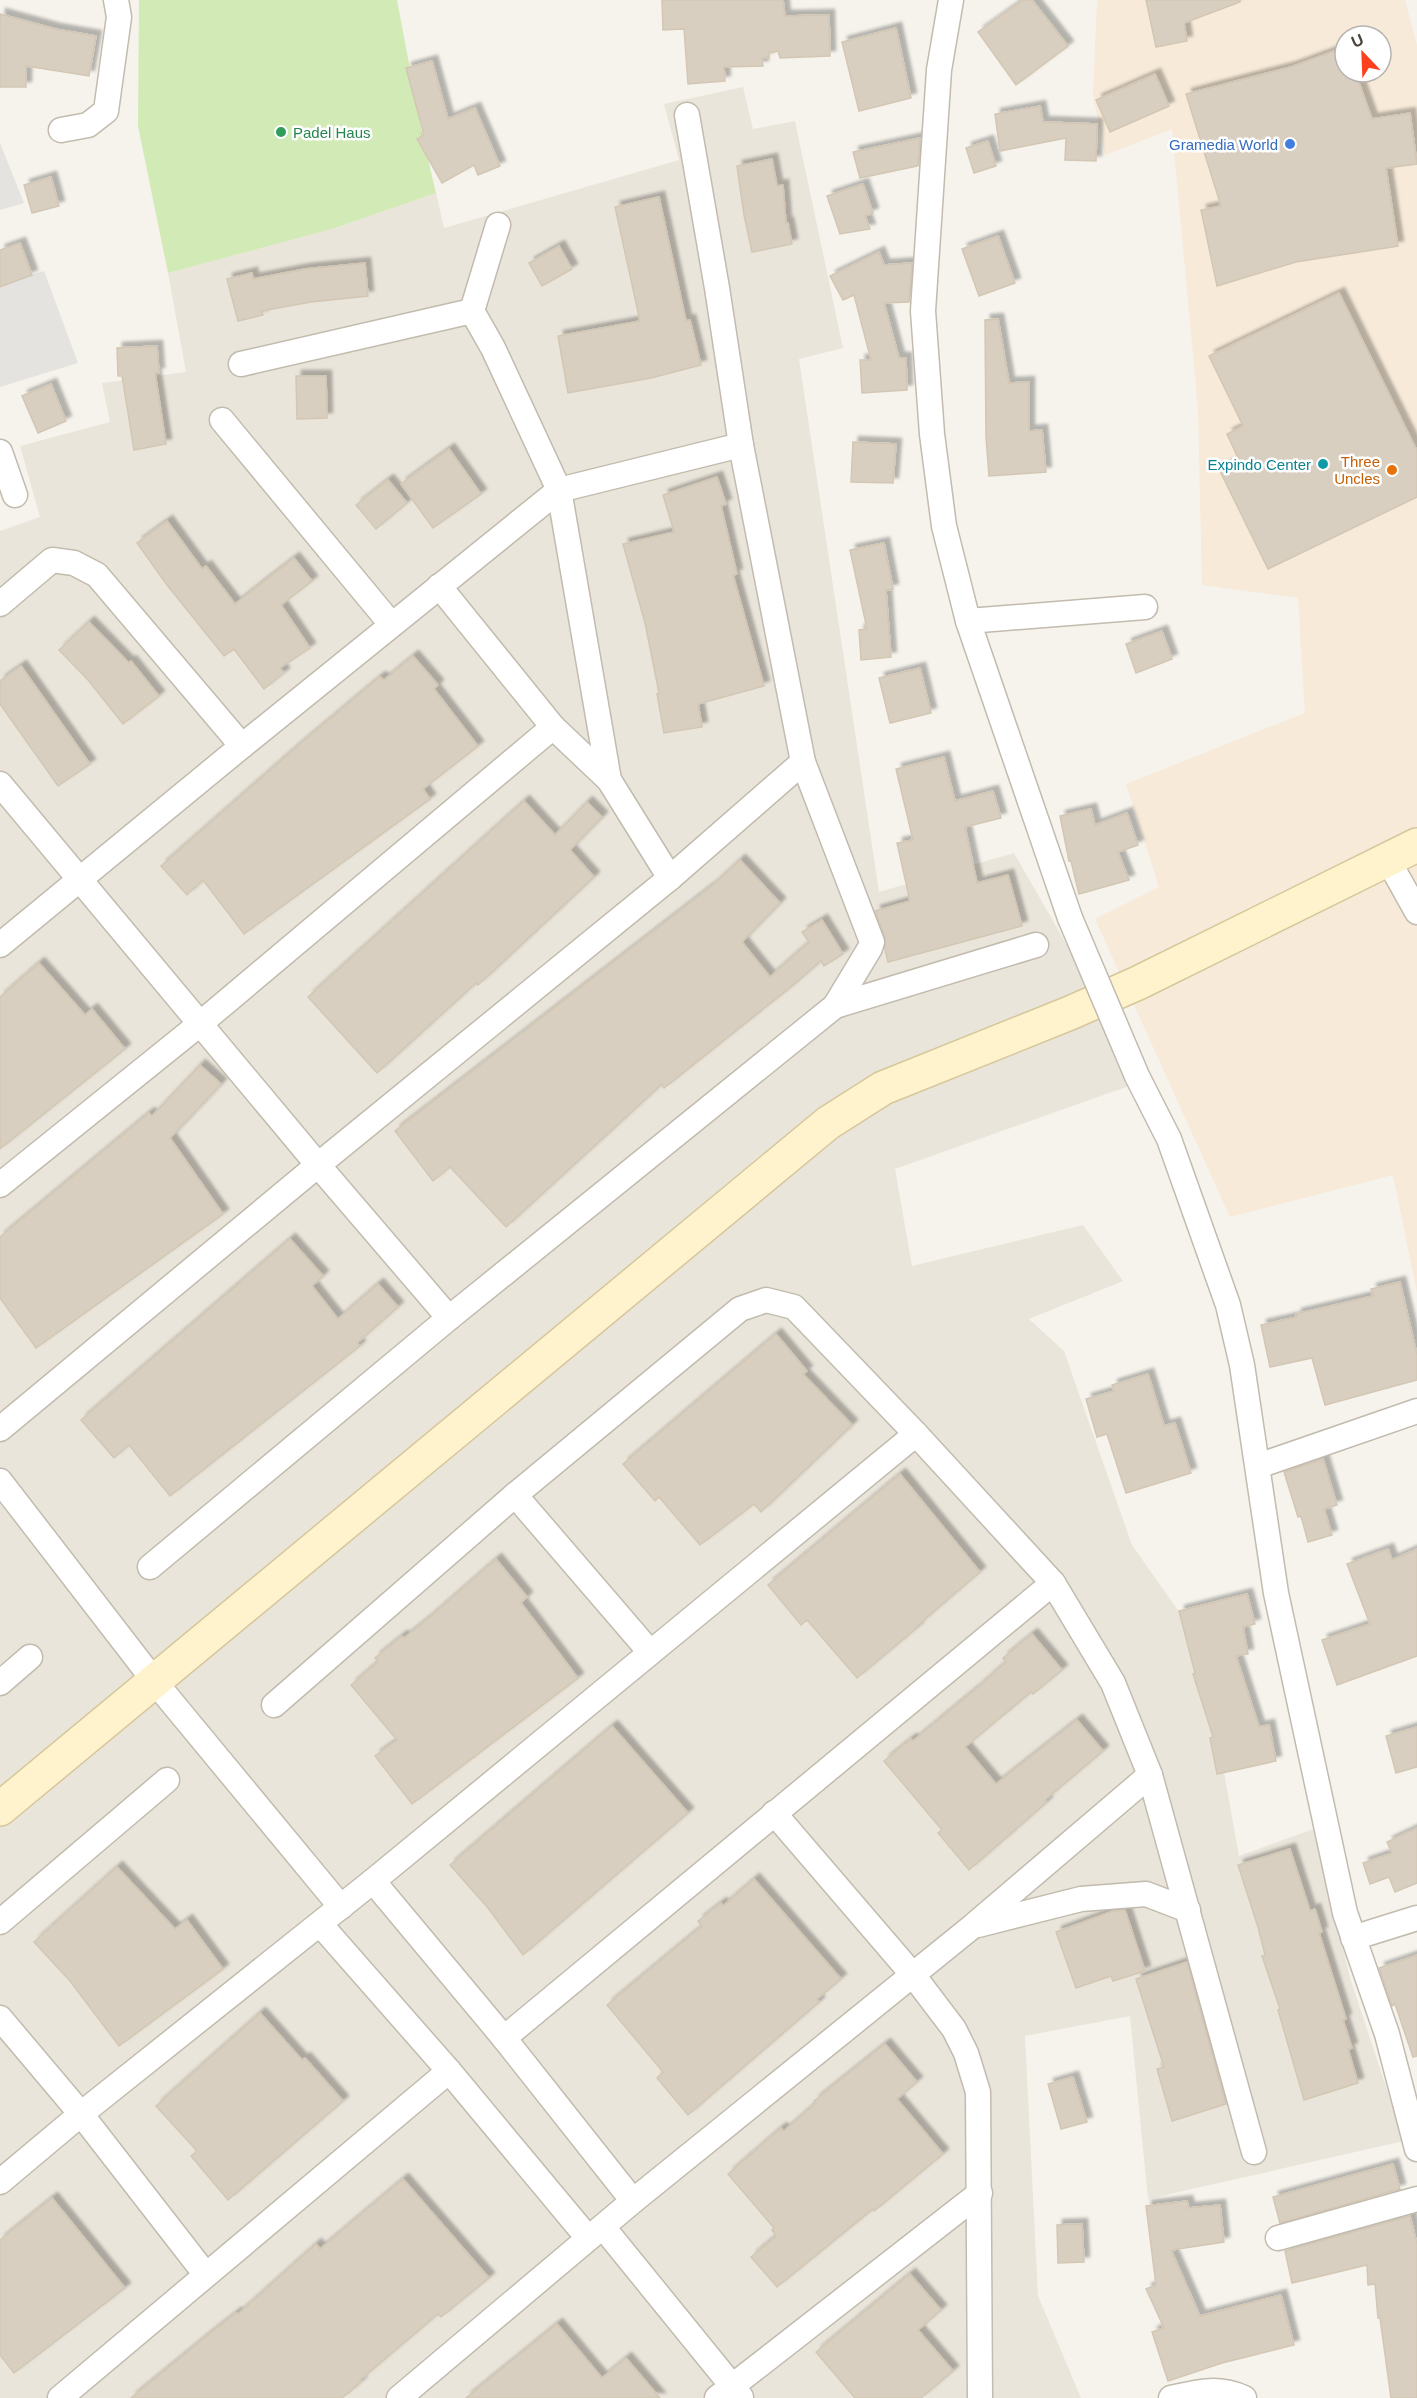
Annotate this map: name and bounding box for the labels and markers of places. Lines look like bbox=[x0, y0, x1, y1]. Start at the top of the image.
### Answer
place label: Padel Haus bbox=[293, 124, 371, 141]
marker: Padel Haus bbox=[274, 125, 288, 139]
place label: Gramedia World bbox=[1169, 136, 1278, 153]
marker: Gramedia World bbox=[1283, 137, 1297, 151]
place label: Three Uncles bbox=[1334, 453, 1380, 487]
place label: Expindo Center bbox=[1208, 456, 1311, 473]
marker: Expindo Center bbox=[1316, 457, 1330, 471]
marker: Three Uncles bbox=[1385, 463, 1399, 477]

